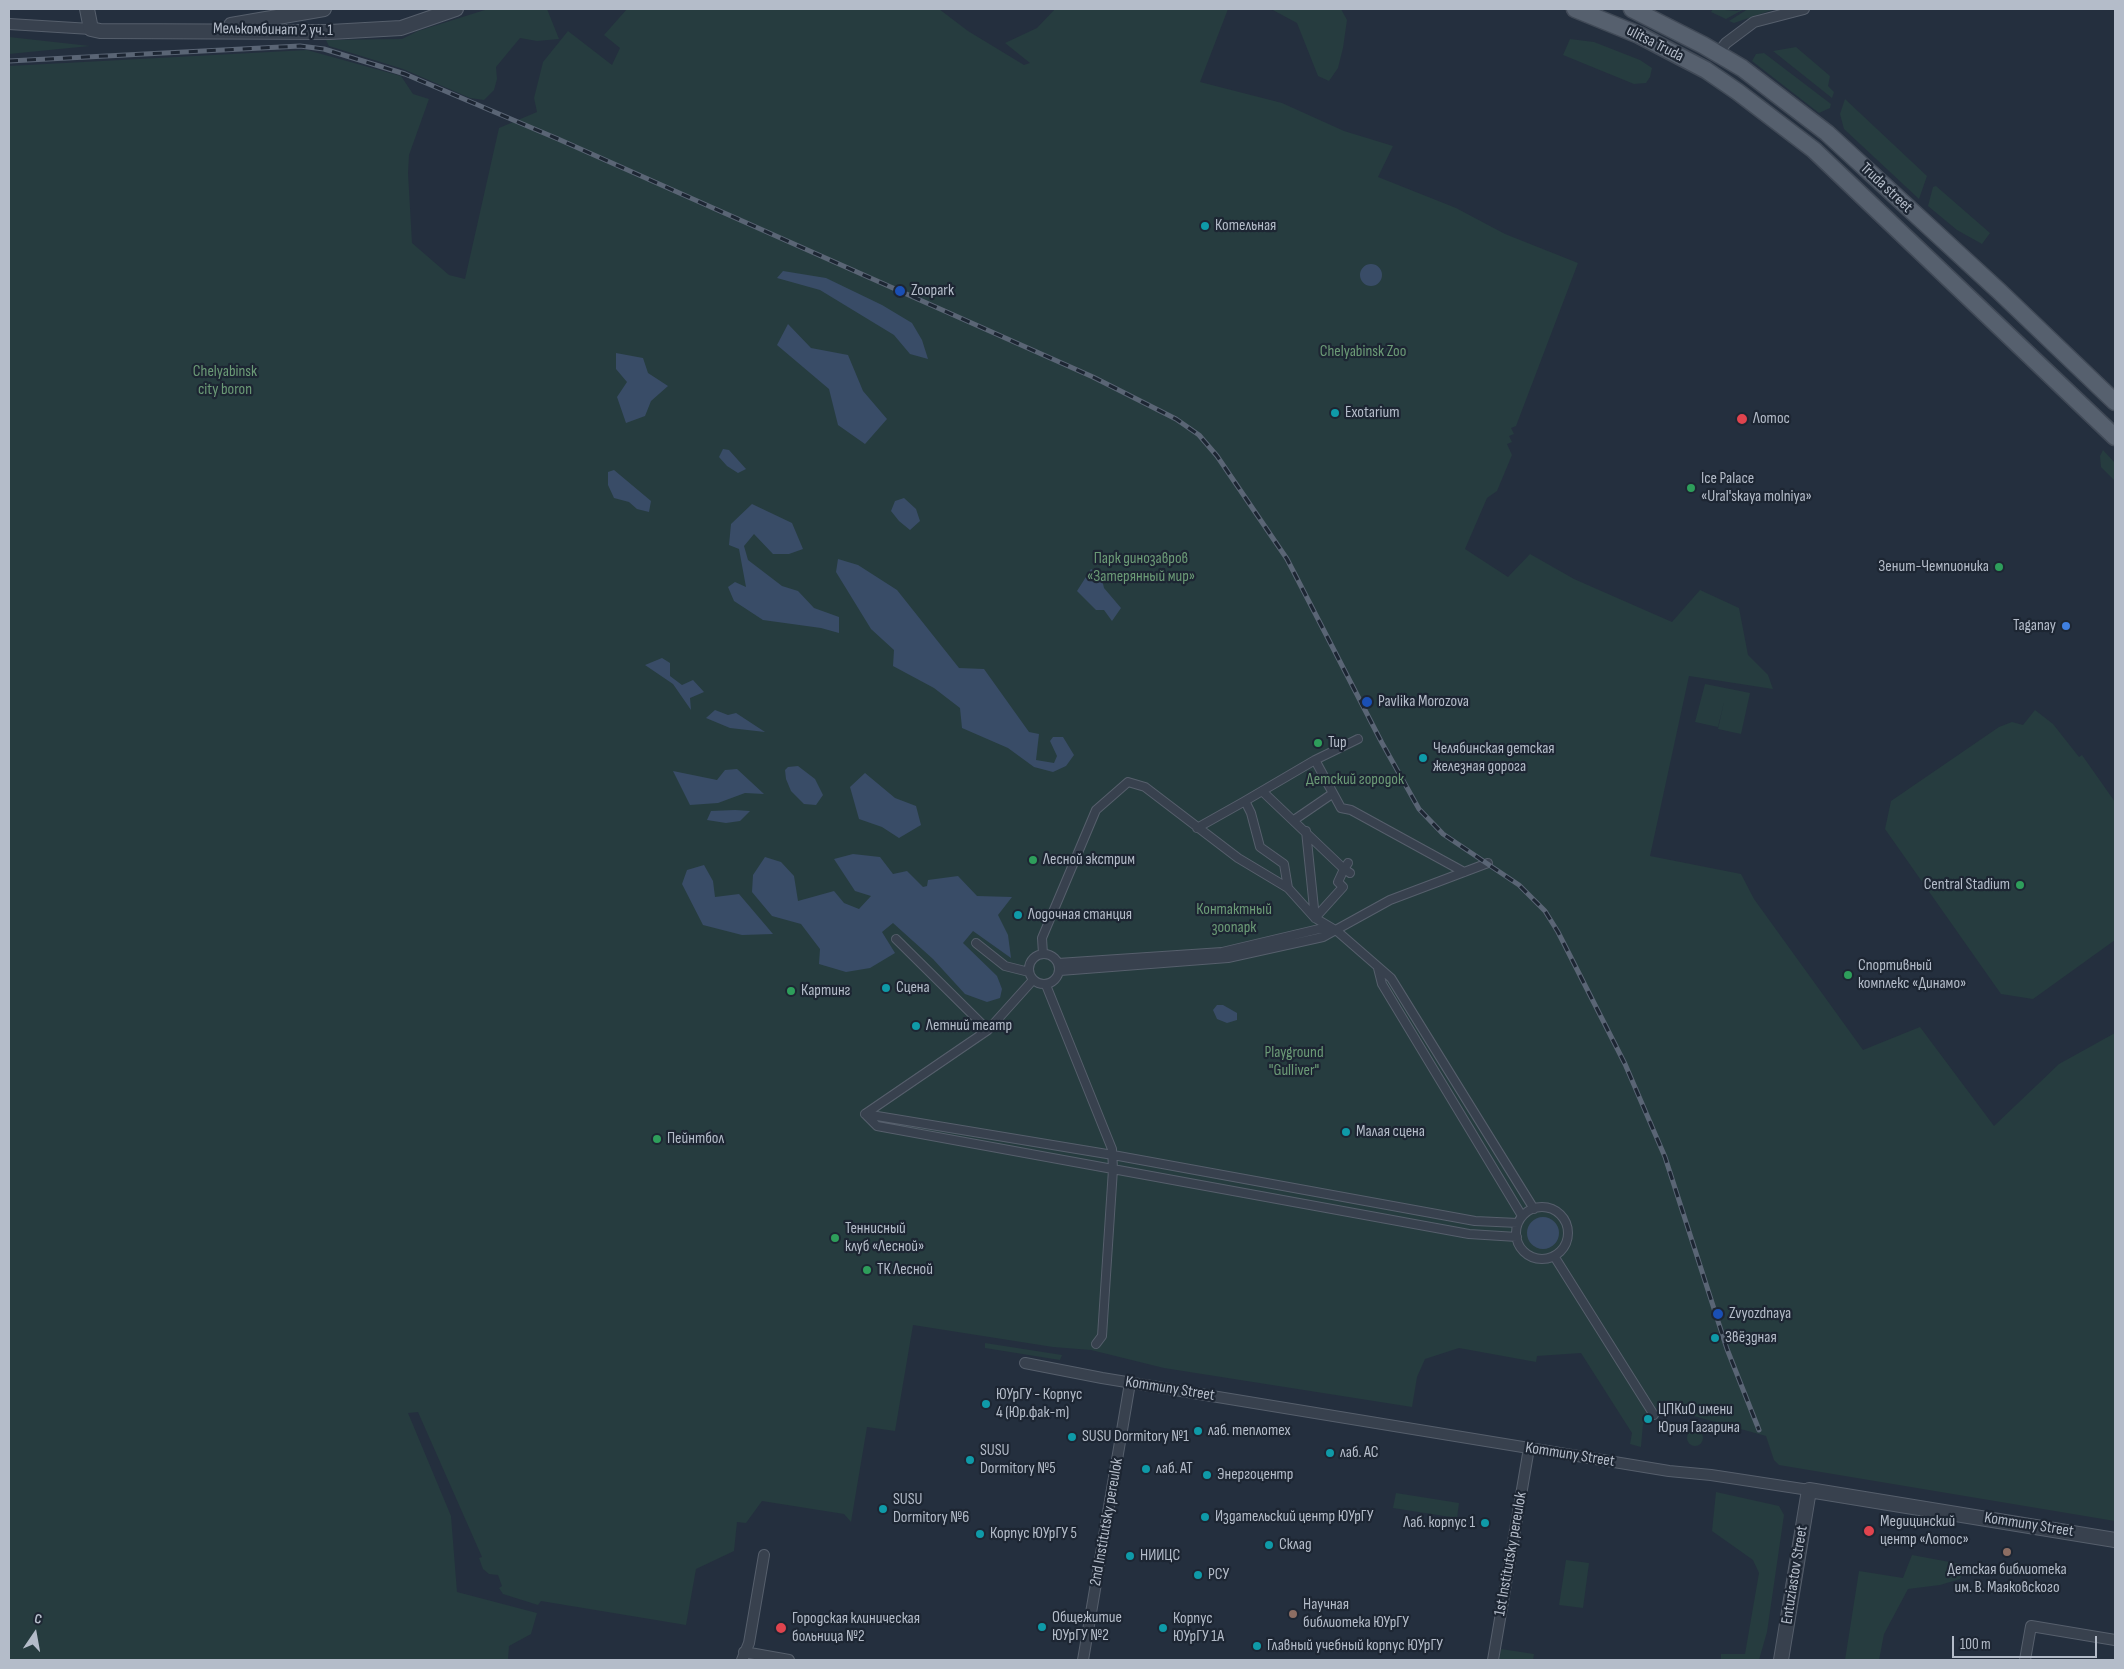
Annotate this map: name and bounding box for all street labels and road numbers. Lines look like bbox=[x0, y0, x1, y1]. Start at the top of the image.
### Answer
street label: Мелькомбинат 2 уч. 1 bbox=[213, 19, 333, 41]
street label: ulitsa Truda bbox=[1623, 21, 1687, 67]
street label: Truda street bbox=[1856, 159, 1916, 217]
street label: Kommuny Street bbox=[1124, 1372, 1216, 1406]
street label: Kommuny Street bbox=[1524, 1438, 1616, 1472]
street label: 2nd Institutsky pereulok bbox=[1086, 1457, 1128, 1587]
street label: 1st Institutsky pereulok bbox=[1491, 1490, 1531, 1618]
street label: Kommuny Street bbox=[1983, 1508, 2075, 1542]
street label: Entuziastov Street bbox=[1778, 1524, 1812, 1626]

